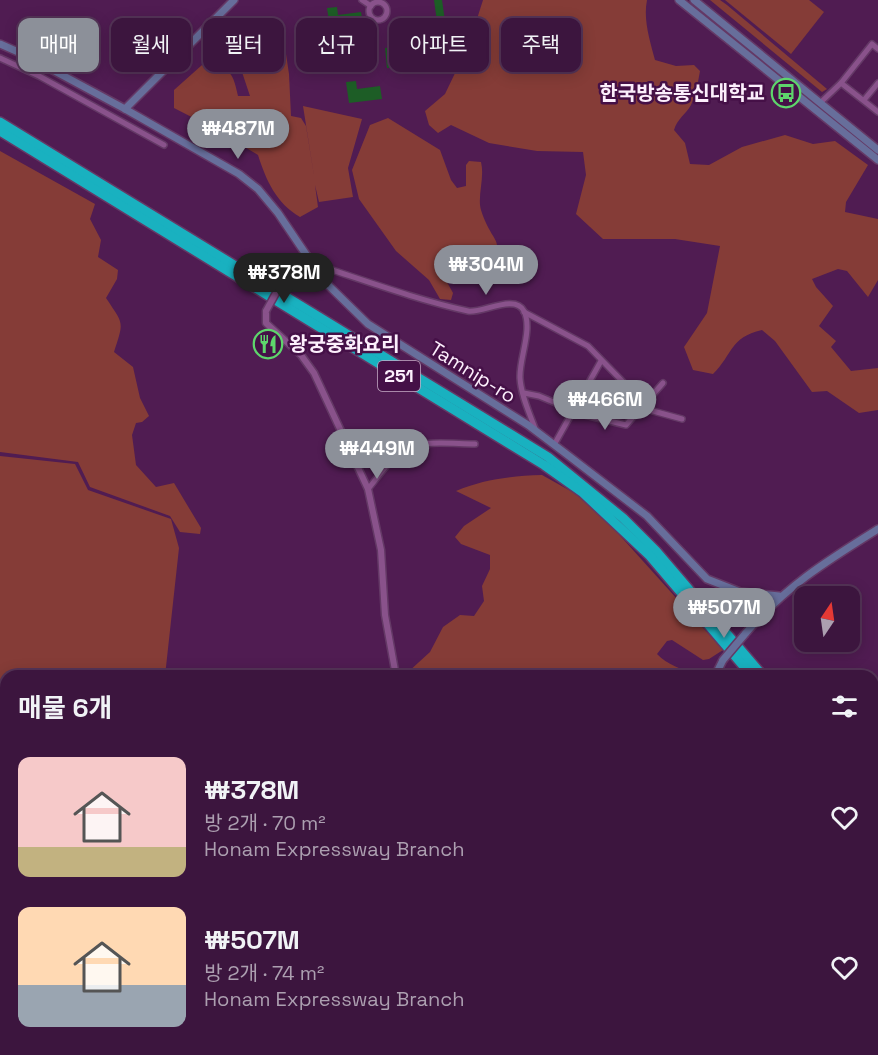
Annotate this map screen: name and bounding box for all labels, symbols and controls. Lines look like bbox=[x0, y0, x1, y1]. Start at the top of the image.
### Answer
chip: 매매 bbox=[18, 18, 99, 72]
chip: 월세 bbox=[111, 18, 191, 72]
chip: 필터 bbox=[203, 18, 284, 72]
chip: 신규 bbox=[296, 18, 377, 72]
chip: 아파트 bbox=[389, 18, 489, 72]
chip: 주택 bbox=[501, 18, 581, 72]
bus stop icon: 한국방송통신대학교 bbox=[770, 77, 802, 109]
place label: 한국방송통신대학교 bbox=[599, 80, 765, 106]
pin: ₩487M bbox=[196, 109, 280, 160]
text: ₩487M bbox=[201, 115, 275, 141]
pin: ₩304M bbox=[444, 245, 528, 296]
text: ₩304M bbox=[448, 251, 524, 277]
pin: ₩378M bbox=[242, 253, 326, 304]
text: ₩378M bbox=[247, 259, 321, 285]
restaurant icon: 왕궁중화요리 bbox=[252, 328, 284, 360]
place label: 왕궁중화요리 bbox=[289, 331, 399, 357]
street label: Tamnip-ro bbox=[425, 335, 521, 409]
road number: 251 bbox=[378, 361, 420, 391]
pin: ₩466M bbox=[563, 380, 647, 431]
text: ₩466M bbox=[567, 386, 643, 412]
pin: ₩449M bbox=[335, 429, 419, 480]
text: ₩449M bbox=[339, 435, 415, 461]
north arrow bbox=[794, 586, 860, 652]
map controls bbox=[794, 586, 860, 652]
pin: ₩507M bbox=[682, 588, 766, 639]
text: ₩507M bbox=[687, 594, 761, 620]
icon: filters bbox=[828, 690, 861, 723]
text: 매물 6개 bbox=[18, 691, 112, 725]
text: ₩378M bbox=[204, 773, 299, 807]
icon: home bbox=[66, 781, 138, 853]
icon: heart bbox=[828, 801, 861, 834]
text: 방 2개 · 70 m² bbox=[204, 810, 326, 836]
text: Honam Expressway Branch bbox=[204, 836, 464, 862]
text: ₩507M bbox=[204, 923, 300, 957]
icon: home bbox=[66, 931, 138, 1003]
icon: heart bbox=[828, 951, 861, 984]
text: 방 2개 · 74 m² bbox=[204, 960, 324, 986]
text: Honam Expressway Branch bbox=[204, 986, 464, 1012]

